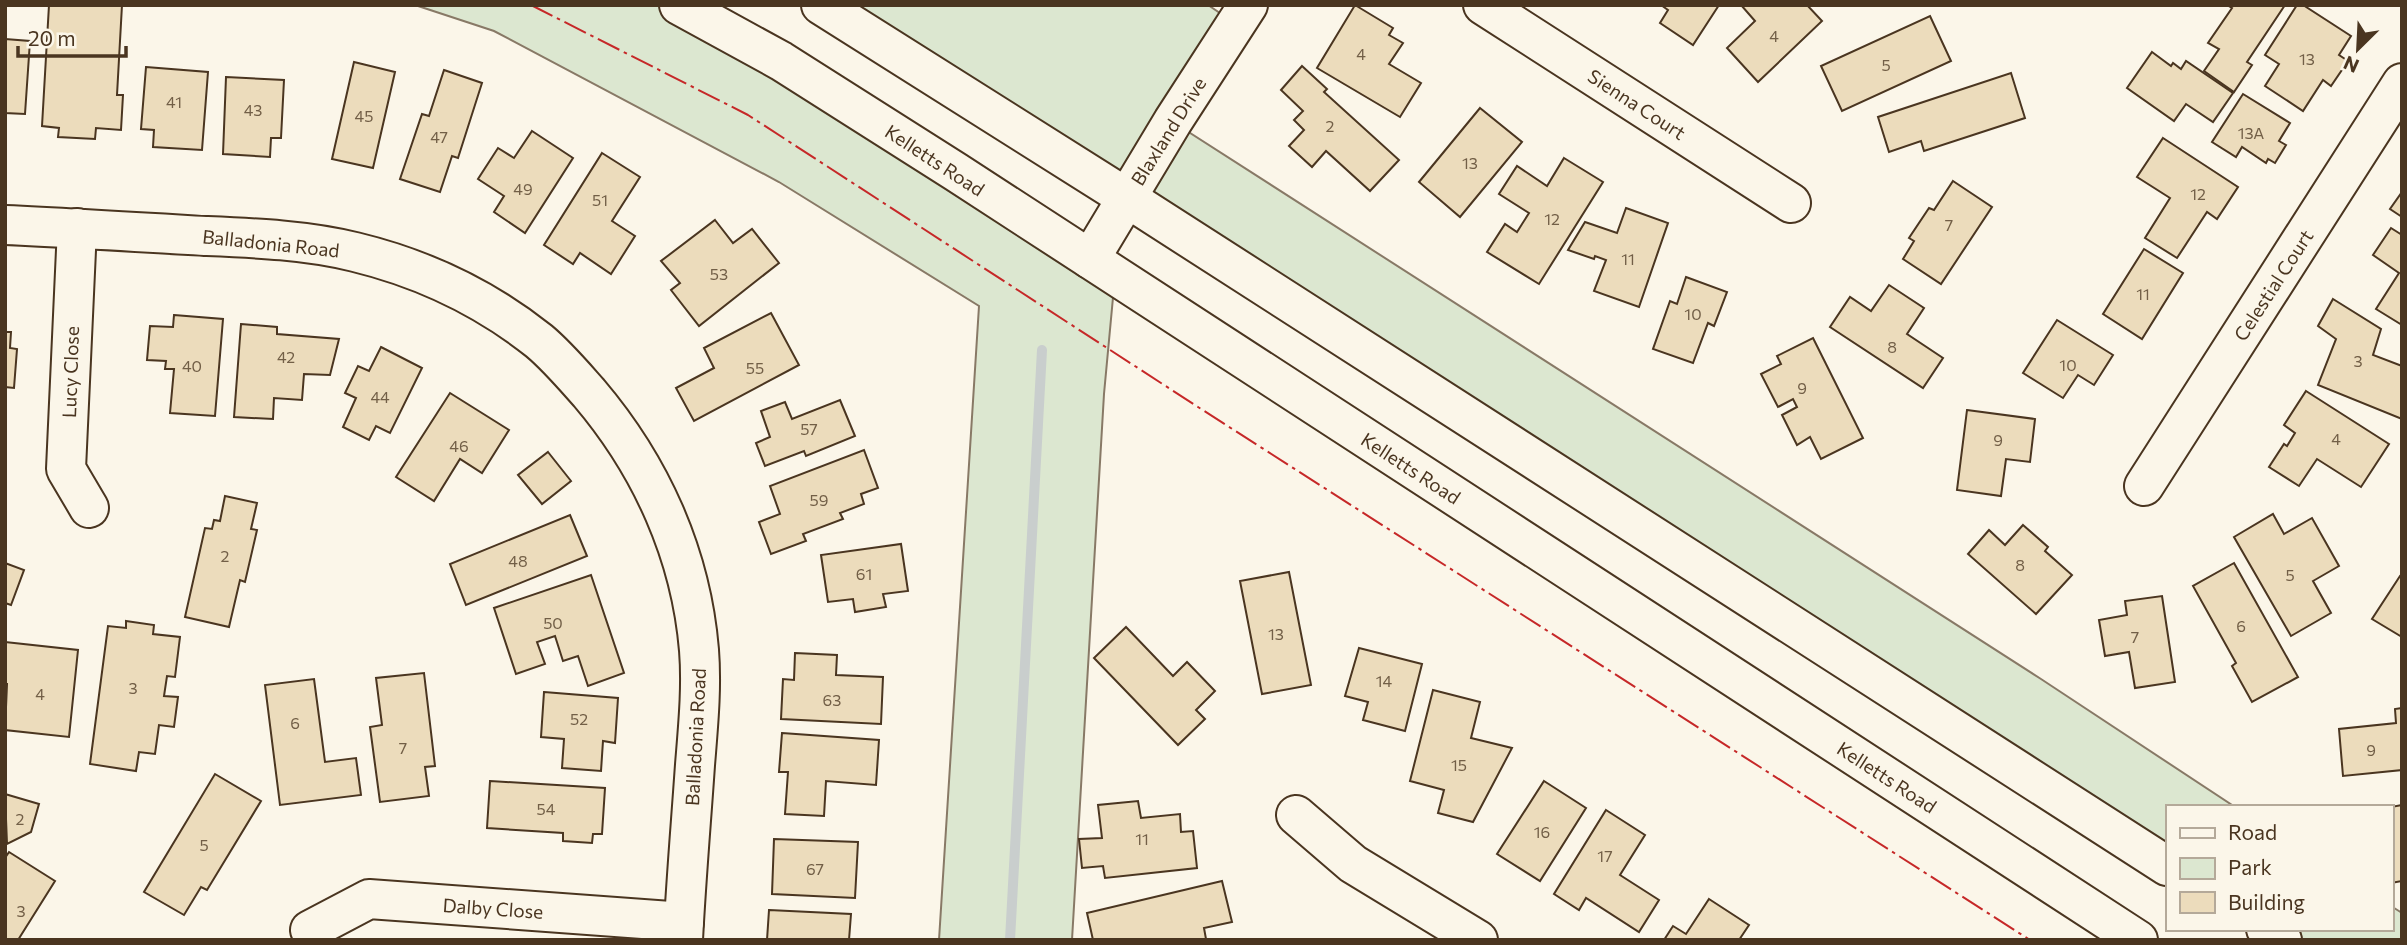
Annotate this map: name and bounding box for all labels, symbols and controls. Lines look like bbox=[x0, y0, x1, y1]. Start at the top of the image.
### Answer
scale bar bbox=[18, 14, 126, 58]
north arrow bbox=[2323, 14, 2393, 84]
text: 20 m bbox=[28, 25, 76, 50]
house number: 4 bbox=[1769, 26, 1779, 45]
house number: 4 bbox=[1356, 44, 1366, 63]
house number: 13 bbox=[2299, 49, 2315, 68]
text: N bbox=[2340, 52, 2362, 78]
house number: 5 bbox=[1881, 55, 1891, 74]
street label: Sienna Court bbox=[1584, 64, 1690, 144]
street label: Blaxland Drive bbox=[1126, 73, 1210, 189]
house number: 41 bbox=[166, 92, 182, 111]
house number: 43 bbox=[244, 100, 262, 119]
house number: 45 bbox=[355, 106, 373, 125]
house number: 2 bbox=[1326, 116, 1335, 135]
street label: Kelletts Road bbox=[881, 119, 989, 201]
house number: 13A bbox=[2238, 123, 2264, 142]
house number: 47 bbox=[430, 127, 448, 146]
house number: 13 bbox=[1462, 153, 1478, 172]
house number: 49 bbox=[513, 179, 533, 198]
house number: 12 bbox=[2190, 184, 2206, 203]
house number: 51 bbox=[592, 190, 608, 209]
house number: 12 bbox=[1544, 209, 1560, 228]
house number: 7 bbox=[1945, 215, 1953, 234]
street label: Balladonia Road bbox=[201, 224, 341, 262]
street label: Celestial Court bbox=[2229, 225, 2318, 345]
house number: 11 bbox=[1621, 249, 1635, 268]
house number: 53 bbox=[710, 264, 728, 283]
house number: 11 bbox=[2136, 284, 2150, 303]
house number: 10 bbox=[1684, 304, 1702, 323]
street label: Lucy Close bbox=[57, 326, 83, 418]
house number: 8 bbox=[1887, 337, 1897, 356]
house number: 42 bbox=[277, 347, 295, 366]
house number: 3 bbox=[2353, 351, 2363, 370]
house number: 10 bbox=[2059, 355, 2077, 374]
house number: 40 bbox=[182, 356, 202, 375]
house number: 55 bbox=[746, 358, 764, 377]
house number: 9 bbox=[1797, 378, 1807, 397]
house number: 44 bbox=[370, 387, 390, 406]
house number: 57 bbox=[800, 419, 818, 438]
street label: Kelletts Road bbox=[1357, 427, 1465, 509]
house number: 4 bbox=[2331, 429, 2341, 448]
house number: 9 bbox=[1993, 430, 2003, 449]
house number: 46 bbox=[449, 436, 469, 455]
house number: 59 bbox=[810, 490, 828, 509]
house number: 2 bbox=[221, 546, 230, 565]
house number: 48 bbox=[508, 551, 528, 570]
house number: 8 bbox=[2015, 555, 2025, 574]
house number: 61 bbox=[856, 564, 872, 583]
house number: 5 bbox=[2285, 565, 2295, 584]
house number: 50 bbox=[543, 613, 563, 632]
house number: 6 bbox=[2236, 616, 2246, 635]
house number: 13 bbox=[1268, 624, 1284, 643]
house number: 7 bbox=[2131, 627, 2139, 646]
street label: Balladonia Road bbox=[680, 668, 710, 806]
house number: 14 bbox=[1376, 671, 1393, 690]
house number: 3 bbox=[128, 678, 138, 697]
house number: 4 bbox=[35, 684, 45, 703]
house number: 63 bbox=[823, 690, 841, 709]
house number: 52 bbox=[570, 709, 588, 728]
house number: 6 bbox=[290, 713, 300, 732]
street label: Kelletts Road bbox=[1833, 736, 1941, 818]
house number: 7 bbox=[399, 738, 407, 757]
house number: 9 bbox=[2366, 740, 2376, 759]
house number: 15 bbox=[1451, 755, 1467, 774]
house number: 54 bbox=[537, 799, 556, 818]
legend bbox=[2166, 805, 2393, 931]
house number: 2 bbox=[16, 809, 25, 828]
text: Road bbox=[2228, 819, 2277, 844]
house number: 16 bbox=[1534, 822, 1550, 841]
house number: 11 bbox=[1135, 829, 1149, 848]
house number: 5 bbox=[199, 835, 209, 854]
house number: 17 bbox=[1597, 846, 1613, 865]
text: Park bbox=[2228, 854, 2272, 879]
house number: 67 bbox=[806, 859, 824, 878]
text: Building bbox=[2228, 889, 2305, 914]
street label: Dalby Close bbox=[442, 893, 544, 923]
house number: 3 bbox=[16, 901, 26, 920]

